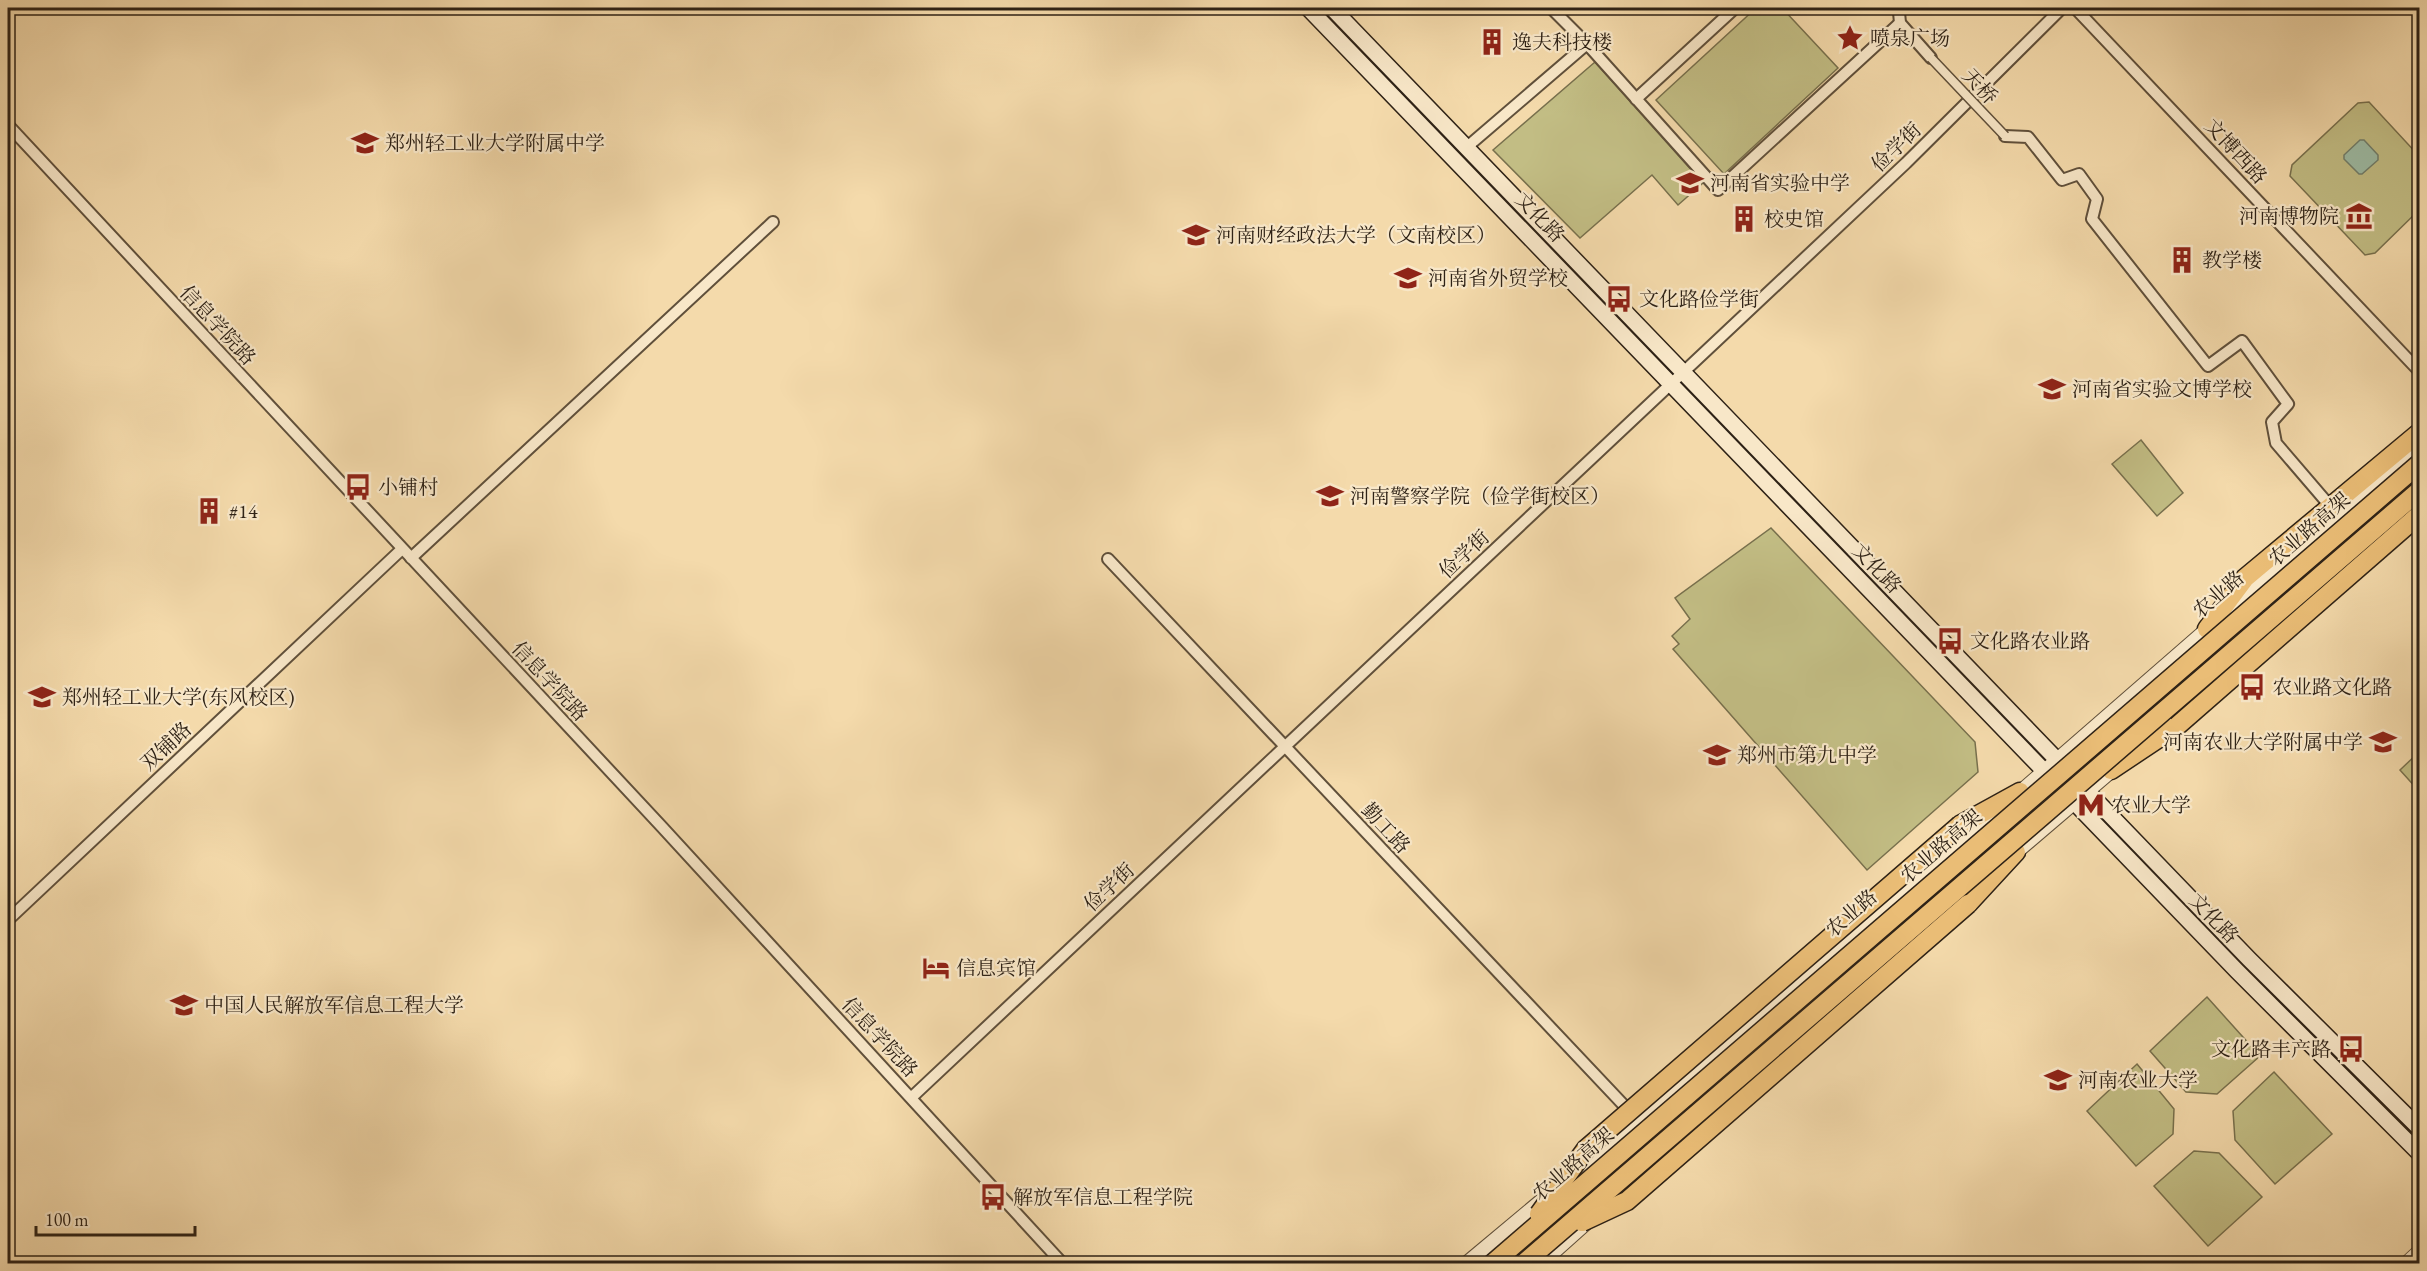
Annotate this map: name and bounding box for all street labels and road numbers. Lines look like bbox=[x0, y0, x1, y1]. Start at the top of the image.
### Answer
street label: 天桥 bbox=[1957, 63, 2003, 109]
street label: 文博西路 bbox=[2199, 113, 2273, 189]
street label: 俭学街 bbox=[1865, 117, 1927, 177]
street label: 文化路 bbox=[1510, 186, 1570, 248]
street label: 信息学院路 bbox=[174, 280, 262, 370]
street label: 农业路高架 bbox=[2263, 486, 2355, 572]
street label: 俭学街 bbox=[1433, 524, 1495, 584]
street label: 文化路 bbox=[1847, 537, 1907, 599]
street label: 农业路 bbox=[2187, 565, 2249, 623]
street label: 信息学院路 bbox=[506, 636, 594, 726]
street label: 双铺路 bbox=[135, 716, 197, 776]
street label: 勤工路 bbox=[1356, 797, 1416, 859]
street label: 农业路高架 bbox=[1895, 803, 1987, 889]
street label: 俭学街 bbox=[1078, 857, 1140, 917]
street label: 农业路 bbox=[1820, 884, 1882, 942]
street label: 文化路 bbox=[2184, 887, 2244, 949]
street label: 信息学院路 bbox=[836, 992, 924, 1082]
street label: 农业路高架 bbox=[1527, 1121, 1619, 1207]

